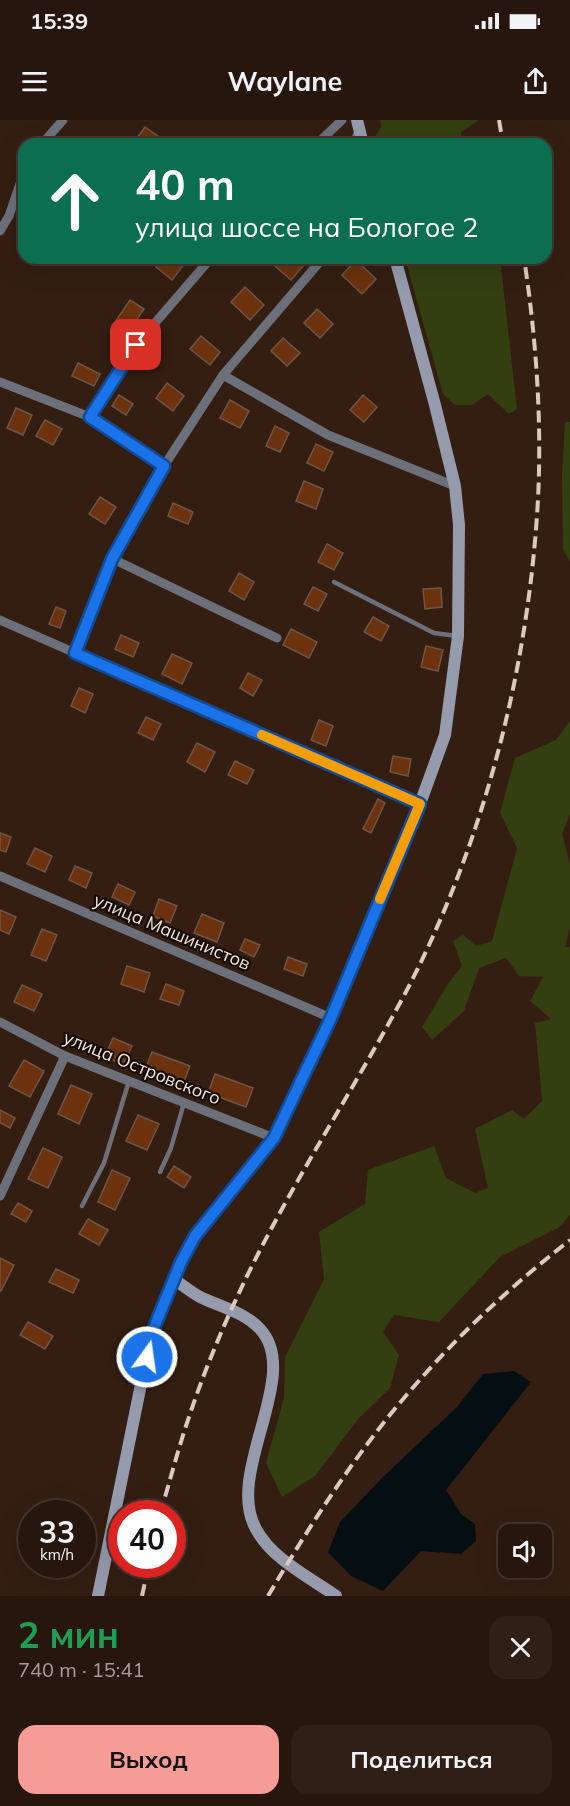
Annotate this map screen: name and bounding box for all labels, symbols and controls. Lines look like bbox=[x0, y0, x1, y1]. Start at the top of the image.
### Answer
text: 15:39 bbox=[30, 7, 88, 35]
text: Waylane bbox=[228, 64, 342, 98]
icon: menu bbox=[18, 65, 51, 98]
icon: share bbox=[519, 65, 552, 98]
text: 40 m bbox=[135, 158, 235, 211]
icon: ahead bbox=[36, 162, 114, 240]
text: улица шоссе на Бологое 2 bbox=[135, 210, 479, 244]
pin bbox=[110, 319, 161, 370]
icon: arrive bbox=[119, 328, 152, 361]
street label: улица Машинистов bbox=[90, 888, 254, 975]
street label: улица Островского bbox=[60, 1025, 224, 1110]
position arrow bbox=[115, 1325, 179, 1389]
speed limit sign: 40 bbox=[108, 1500, 186, 1578]
text: 33 bbox=[39, 1513, 75, 1551]
map controls bbox=[498, 1524, 552, 1578]
button: sound bbox=[498, 1524, 552, 1578]
text: km/h bbox=[40, 1545, 74, 1564]
text: 2 мин bbox=[18, 1612, 119, 1657]
button: close bbox=[489, 1616, 552, 1679]
text: 740 m · 15:41 bbox=[18, 1657, 144, 1682]
button: Выход bbox=[18, 1725, 279, 1794]
button: Поделиться bbox=[291, 1725, 552, 1794]

